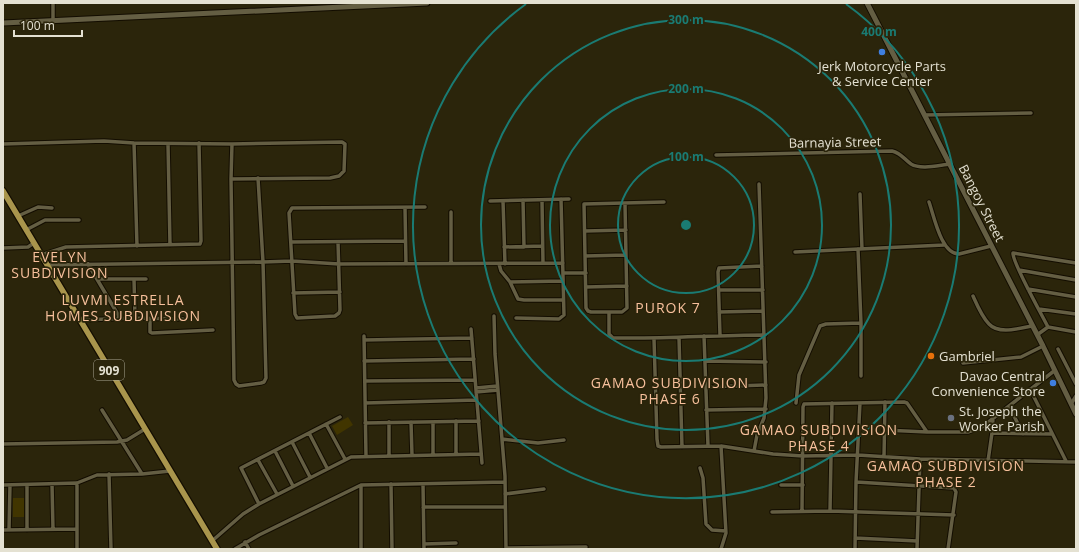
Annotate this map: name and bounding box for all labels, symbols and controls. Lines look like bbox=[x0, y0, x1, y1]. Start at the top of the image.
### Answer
text: 300 m bbox=[668, 11, 704, 28]
scale bar bbox=[14, 12, 82, 38]
text: 100 m bbox=[20, 17, 55, 34]
text: 400 m bbox=[861, 23, 897, 40]
marker: Jerk Motorcycle Parts & Service Center bbox=[877, 47, 887, 57]
place label: Jerk Motorcycle Parts & Service Center bbox=[816, 57, 946, 90]
text: 200 m bbox=[668, 80, 704, 97]
street label: Barnayia Street bbox=[788, 132, 882, 152]
text: 100 m bbox=[668, 148, 704, 165]
street label: Bangoy Street bbox=[955, 161, 1009, 245]
centre of rings bbox=[679, 218, 693, 232]
district label: EVELYN SUBDIVISION bbox=[11, 247, 109, 282]
district label: LUVMI ESTRELLA HOMES SUBDIVISION bbox=[45, 290, 201, 325]
district label: PUROK 7 bbox=[635, 298, 701, 317]
place label: Gambriel bbox=[939, 347, 995, 365]
marker: Gambriel bbox=[926, 351, 936, 361]
road number: 909 bbox=[94, 360, 124, 380]
place label: Davao Central Convenience Store bbox=[932, 367, 1045, 400]
district label: GAMAO SUBDIVISION PHASE 6 bbox=[591, 373, 749, 408]
marker: Davao Central Convenience Store bbox=[1048, 378, 1058, 388]
place label: St. Joseph the Worker Parish bbox=[959, 402, 1045, 435]
marker: St. Joseph the Worker Parish bbox=[946, 413, 956, 423]
district label: GAMAO SUBDIVISION PHASE 4 bbox=[740, 420, 898, 455]
district label: GAMAO SUBDIVISION PHASE 2 bbox=[867, 456, 1025, 491]

